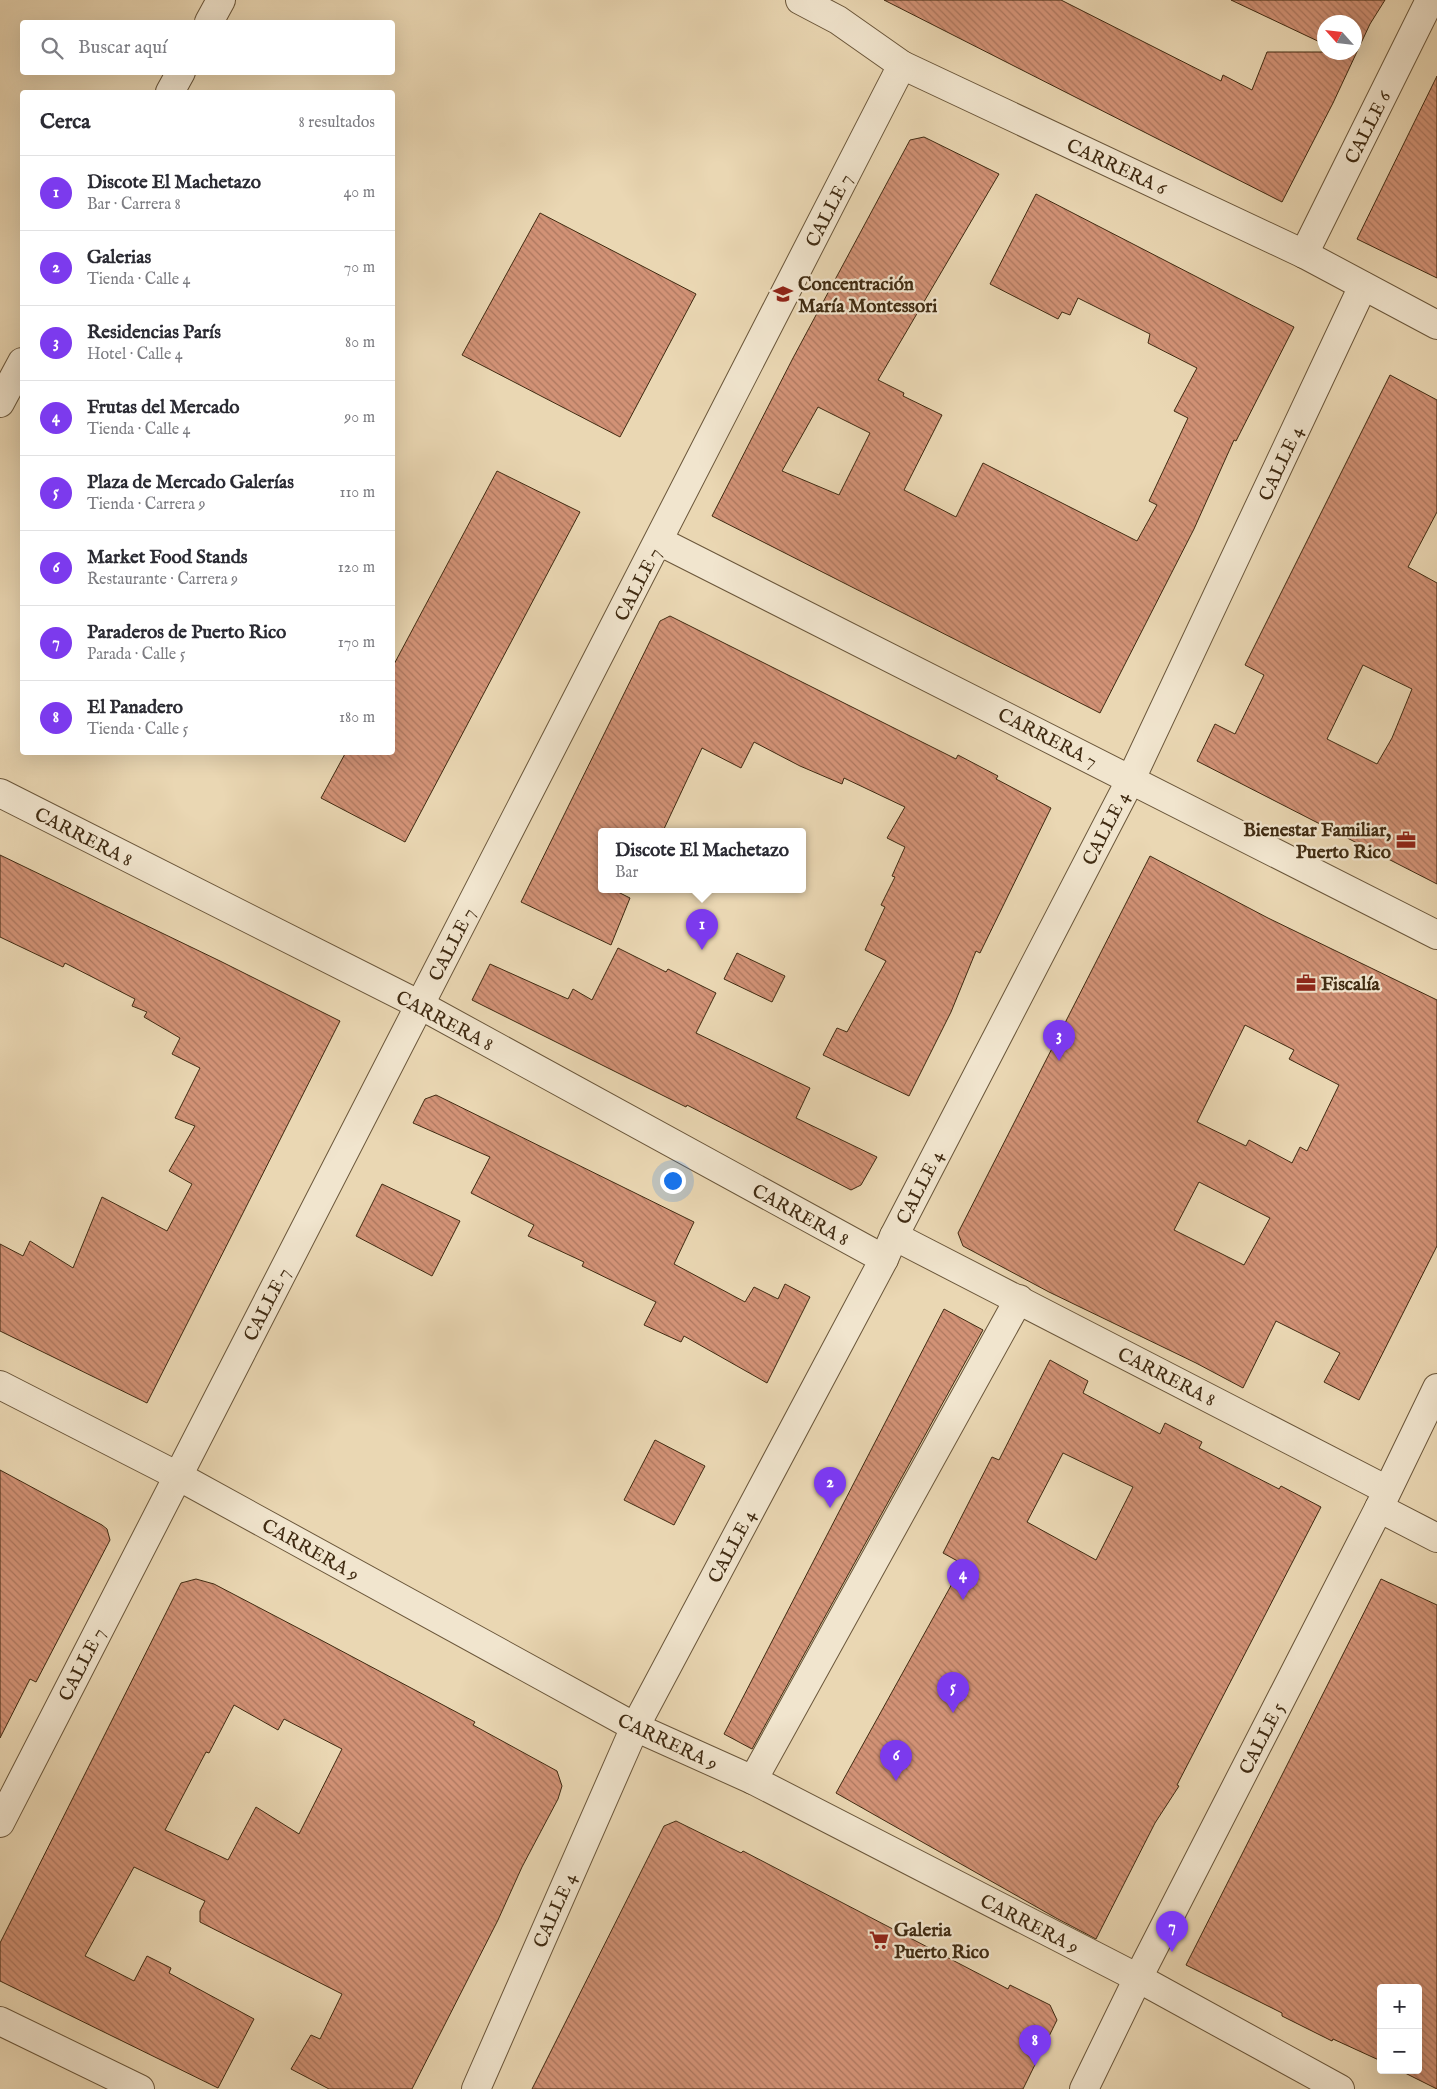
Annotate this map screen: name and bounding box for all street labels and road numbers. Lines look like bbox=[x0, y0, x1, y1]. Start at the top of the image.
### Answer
street label: CALLE 6 bbox=[1340, 87, 1398, 168]
street label: CARRERA 6 bbox=[1062, 134, 1171, 202]
street label: CALLE 7 bbox=[801, 170, 859, 252]
street label: CALLE 4 bbox=[1254, 422, 1310, 505]
street label: CALLE 7 bbox=[610, 544, 668, 626]
street label: CARRERA 7 bbox=[993, 703, 1101, 774]
street label: CALLE 4 bbox=[1078, 787, 1136, 870]
street label: CARRERA 8 bbox=[30, 803, 136, 873]
street label: CALLE 7 bbox=[424, 904, 482, 986]
street label: CARRERA 8 bbox=[391, 986, 497, 1057]
street label: CALLE 4 bbox=[892, 1146, 950, 1229]
street label: CARRERA 8 bbox=[747, 1179, 853, 1252]
street label: CALLE 7 bbox=[239, 1264, 297, 1346]
street label: CARRERA 8 bbox=[1113, 1343, 1219, 1413]
street label: CALLE 4 bbox=[703, 1505, 762, 1588]
street label: CARRERA 9 bbox=[257, 1514, 363, 1587]
street label: CALLE 7 bbox=[54, 1624, 112, 1706]
street label: CALLE 5 bbox=[1234, 1699, 1291, 1779]
street label: CARRERA 9 bbox=[613, 1709, 721, 1776]
street label: CALLE 4 bbox=[529, 1869, 583, 1952]
street label: CARRERA 9 bbox=[976, 1890, 1083, 1960]

